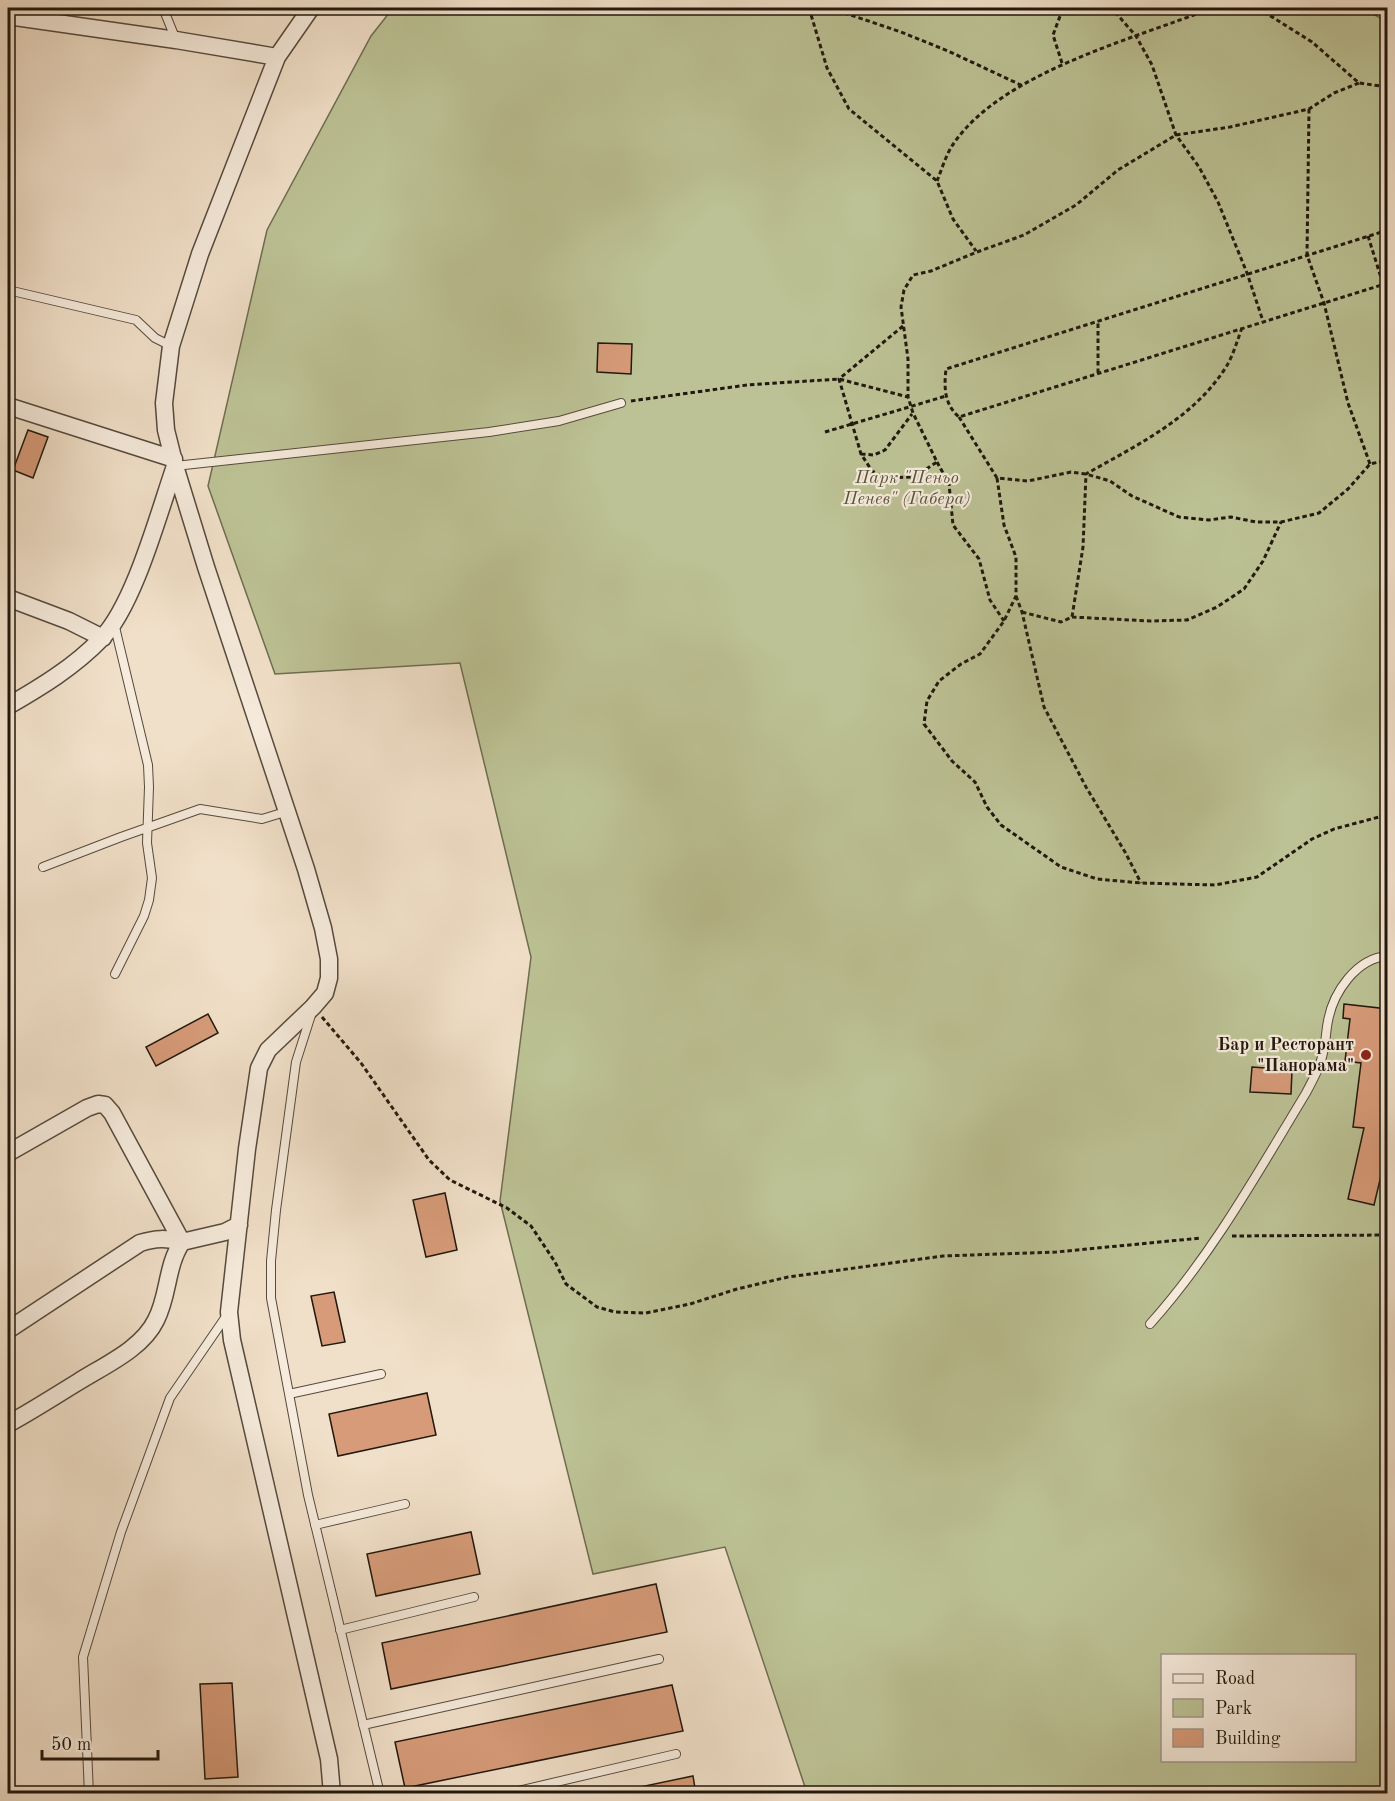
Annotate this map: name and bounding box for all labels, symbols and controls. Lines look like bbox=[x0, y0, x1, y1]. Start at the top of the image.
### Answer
park label: Парк "Пеньо Пенев" (Габера) bbox=[842, 469, 971, 508]
place label: Бар и Ресторант "Панорама" bbox=[1218, 1036, 1354, 1075]
marker: Бар и Ресторант "Панорама" bbox=[1359, 1048, 1373, 1062]
legend bbox=[1161, 1654, 1356, 1762]
text: Road bbox=[1215, 1670, 1255, 1688]
text: Park bbox=[1215, 1700, 1252, 1718]
scale bar bbox=[42, 1723, 158, 1761]
text: Building bbox=[1215, 1730, 1281, 1748]
text: 50 m bbox=[51, 1736, 91, 1754]

